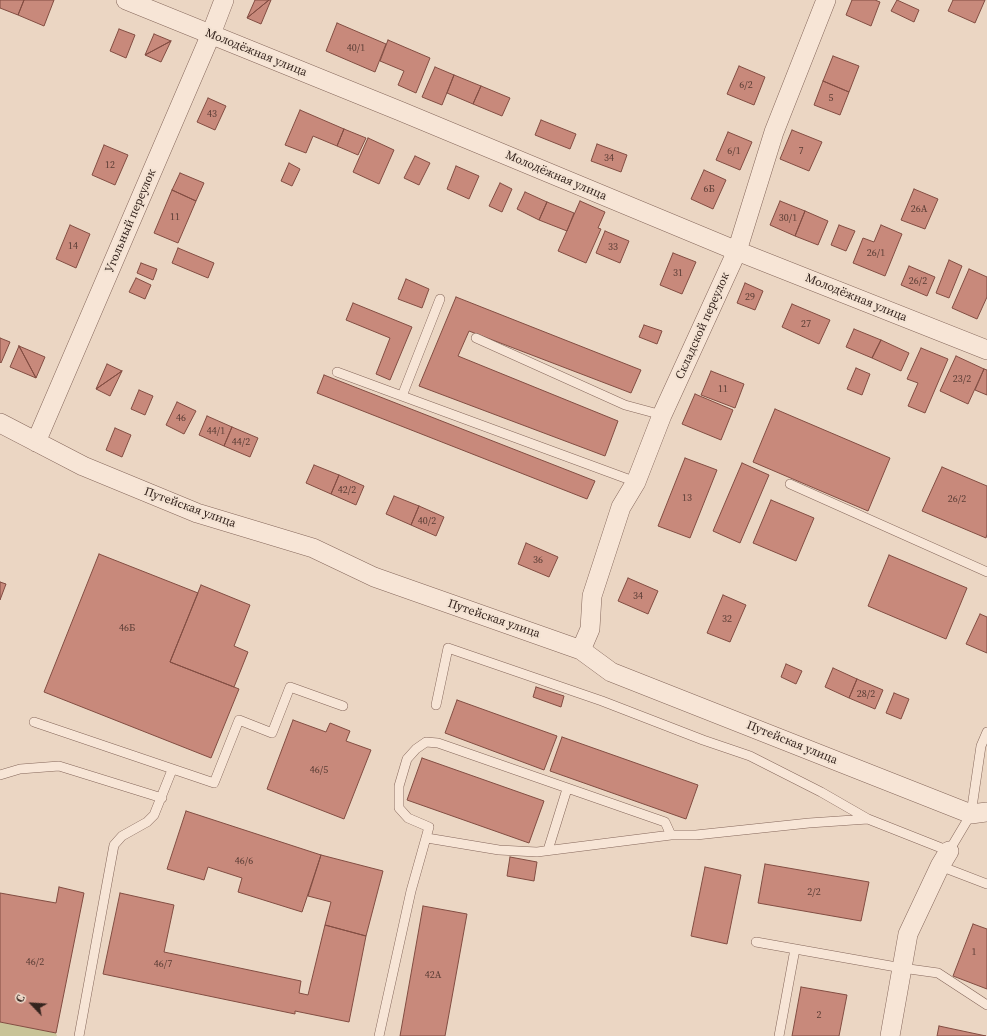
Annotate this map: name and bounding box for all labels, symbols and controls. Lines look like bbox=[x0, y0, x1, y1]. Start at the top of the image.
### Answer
street label: Молодёжная улица bbox=[203, 26, 309, 80]
house number: 40/1 bbox=[347, 42, 365, 54]
house number: 6/2 bbox=[739, 79, 753, 91]
house number: 5 bbox=[829, 92, 833, 104]
house number: 43 bbox=[207, 108, 217, 120]
house number: 6/1 bbox=[727, 145, 741, 157]
house number: 7 bbox=[799, 145, 803, 157]
street label: Молодёжная улица bbox=[503, 148, 609, 204]
house number: 34 bbox=[604, 152, 614, 164]
house number: 12 bbox=[105, 159, 115, 171]
street label: Угольный переулок bbox=[103, 167, 159, 275]
house number: 6Б bbox=[703, 183, 715, 195]
house number: 26А bbox=[911, 203, 927, 215]
house number: 11 bbox=[170, 211, 180, 223]
house number: 30/1 bbox=[779, 212, 797, 224]
house number: 14 bbox=[68, 240, 78, 252]
house number: 33 bbox=[608, 241, 618, 253]
house number: 26/1 bbox=[867, 247, 885, 259]
house number: 31 bbox=[673, 267, 683, 279]
street label: Складской переулок bbox=[673, 270, 733, 382]
street label: Молодёжная улица bbox=[803, 271, 909, 325]
house number: 26/2 bbox=[909, 275, 927, 287]
house number: 29 bbox=[745, 291, 755, 303]
house number: 27 bbox=[801, 318, 811, 330]
house number: 23/2 bbox=[953, 373, 971, 385]
house number: 11 bbox=[718, 383, 728, 395]
house number: 46 bbox=[176, 412, 186, 424]
house number: 44/1 bbox=[207, 425, 225, 437]
house number: 44/2 bbox=[232, 436, 250, 448]
house number: 42/2 bbox=[338, 484, 356, 496]
street label: Путейская улица bbox=[142, 485, 238, 531]
house number: 13 bbox=[682, 492, 692, 504]
house number: 26/2 bbox=[948, 493, 966, 505]
house number: 40/2 bbox=[418, 515, 436, 527]
house number: 36 bbox=[533, 554, 543, 566]
house number: 34 bbox=[633, 590, 643, 602]
street label: Путейская улица bbox=[446, 596, 542, 642]
house number: 32 bbox=[722, 613, 732, 625]
house number: 46Б bbox=[119, 622, 135, 634]
house number: 28/2 bbox=[857, 688, 875, 700]
street label: Путейская улица bbox=[745, 718, 839, 768]
house number: 46/5 bbox=[310, 764, 328, 776]
house number: 46/6 bbox=[235, 855, 253, 867]
house number: 2/2 bbox=[807, 886, 821, 898]
house number: 1 bbox=[972, 946, 976, 958]
house number: 46/2 bbox=[26, 956, 44, 968]
house number: 46/7 bbox=[154, 958, 172, 970]
house number: 42А bbox=[425, 969, 441, 981]
north arrow bbox=[12, 984, 52, 1024]
text: С bbox=[12, 992, 29, 1005]
house number: 2 bbox=[817, 1009, 821, 1021]

